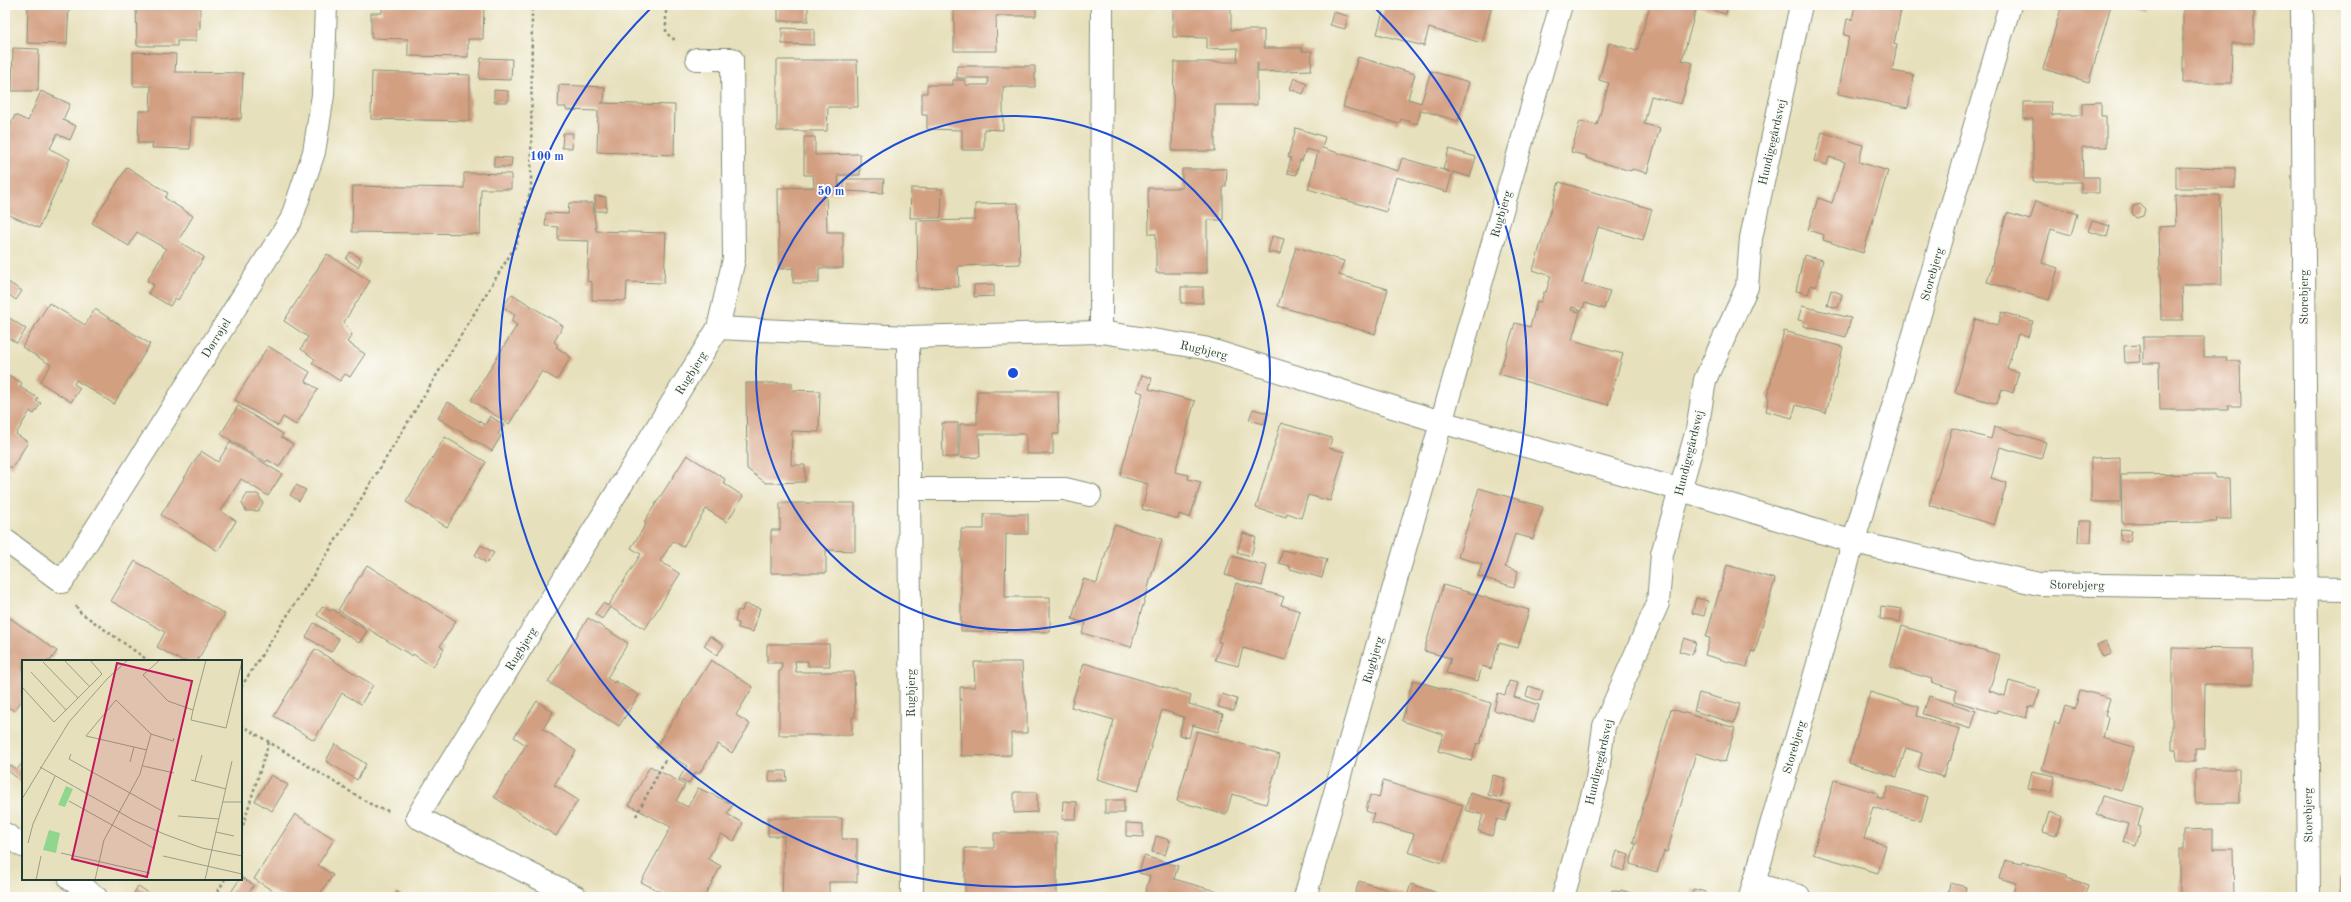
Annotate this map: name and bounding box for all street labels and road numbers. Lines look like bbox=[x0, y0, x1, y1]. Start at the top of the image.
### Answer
street label: Hundigegårdsvej bbox=[1757, 98, 1789, 186]
street label: Rugbjerg bbox=[1490, 189, 1515, 239]
street label: Storebjerg bbox=[1920, 246, 1946, 302]
street label: Storebjerg bbox=[2299, 269, 2311, 324]
street label: Dørrøjel bbox=[200, 317, 234, 360]
street label: Rugbjerg bbox=[1179, 340, 1229, 362]
street label: Rugbjerg bbox=[674, 349, 710, 397]
street label: Hundigegårdsvej bbox=[1674, 409, 1706, 497]
street label: Storebjerg bbox=[2049, 580, 2105, 592]
street label: Rugbjerg bbox=[504, 625, 540, 673]
street label: Rugbjerg bbox=[1362, 635, 1387, 685]
street label: Rugbjerg bbox=[906, 668, 918, 717]
street label: Hundigegårdsvej bbox=[1584, 718, 1616, 806]
street label: Storebjerg bbox=[1782, 719, 1808, 775]
street label: Storebjerg bbox=[2303, 787, 2315, 843]

